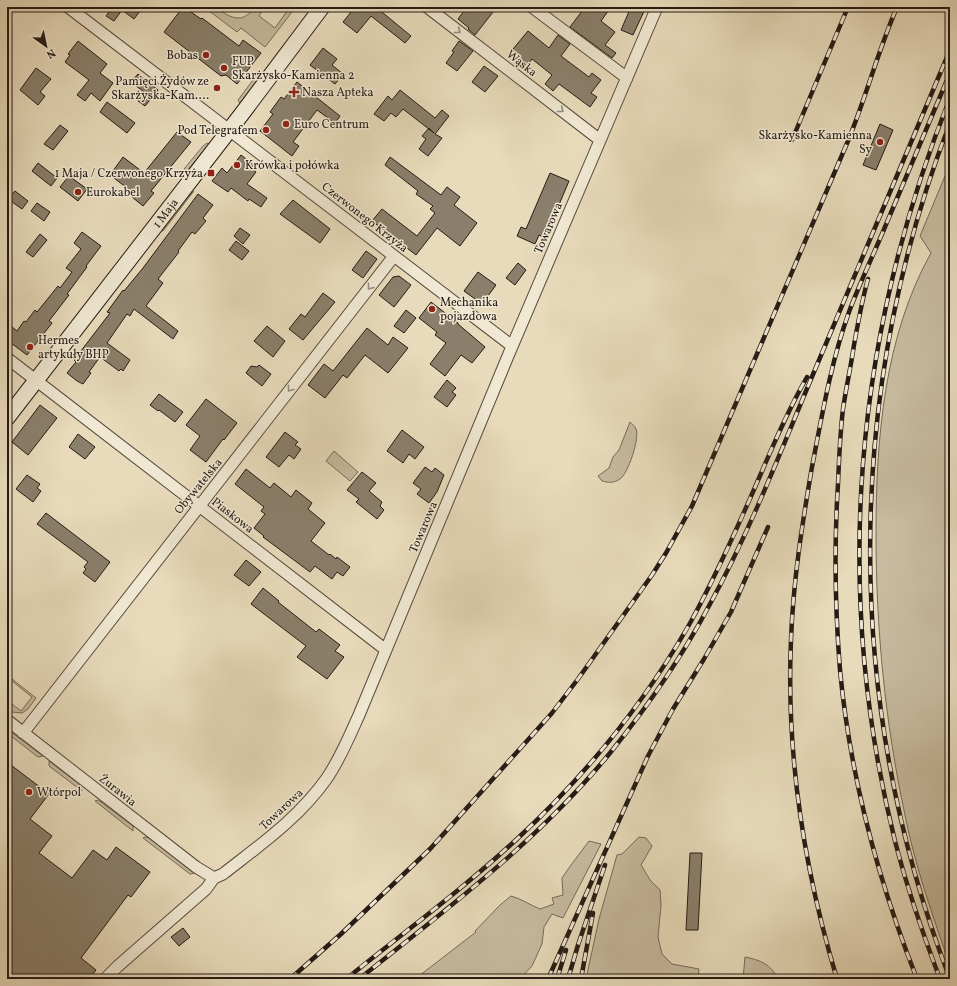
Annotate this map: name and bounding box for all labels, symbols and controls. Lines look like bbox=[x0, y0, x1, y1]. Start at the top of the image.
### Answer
north arrow bbox=[26, 26, 66, 66]
one-way arrow bbox=[454, 26, 461, 33]
text: N bbox=[43, 45, 58, 62]
street label: Wąska bbox=[503, 47, 540, 81]
place label: Bobas bbox=[167, 48, 198, 64]
marker: Bobas bbox=[201, 50, 211, 60]
place label: FUP Skarżysko-Kamienna 2 bbox=[232, 54, 354, 84]
marker: FUP Skarżysko-Kamienna 2 bbox=[219, 63, 229, 73]
place label: Pamięci Żydów ze Skarżyska-Kam.… bbox=[111, 74, 209, 104]
marker: Pamięci Żydów ze Skarżyska-Kam.… bbox=[212, 83, 222, 93]
place label: Nasza Apteka bbox=[302, 85, 374, 101]
marker: Nasza Apteka bbox=[289, 87, 299, 97]
one-way arrow bbox=[557, 106, 564, 113]
place label: Euro Centrum bbox=[294, 117, 369, 133]
marker: Euro Centrum bbox=[281, 119, 291, 129]
place label: Pod Telegrafem bbox=[177, 123, 258, 139]
marker: Pod Telegrafem bbox=[261, 125, 271, 135]
place label: Skarżysko-Kamienna Sy bbox=[758, 128, 872, 158]
marker: Skarżysko-Kamienna Sy bbox=[875, 137, 885, 147]
place label: Krówka i połówka bbox=[245, 158, 339, 174]
marker: Krówka i połówka bbox=[232, 160, 242, 170]
place label: 1 Maja / Czerwonego Krzyża bbox=[55, 166, 203, 182]
marker: 1 Maja / Czerwonego Krzyża bbox=[206, 168, 216, 178]
street label: Czerwonego Krzyża bbox=[318, 179, 411, 257]
place label: Eurokabel bbox=[86, 185, 140, 201]
marker: Eurokabel bbox=[73, 187, 83, 197]
street label: 1 Maja bbox=[149, 195, 183, 232]
street label: Towarowa bbox=[531, 200, 567, 256]
one-way arrow bbox=[367, 282, 374, 289]
place label: Mechanika pojazdowa bbox=[440, 295, 498, 325]
marker: Mechanika pojazdowa bbox=[427, 304, 437, 314]
place label: Hermes artykuły BHP bbox=[38, 333, 109, 363]
marker: Hermes artykuły BHP bbox=[25, 342, 35, 352]
one-way arrow bbox=[288, 385, 295, 392]
street label: Obywatelska bbox=[171, 455, 226, 518]
street label: Piaskowa bbox=[208, 494, 257, 537]
street label: Towarowa bbox=[406, 499, 442, 555]
street label: Żurawia bbox=[95, 771, 140, 811]
place label: Wtórpol bbox=[37, 785, 81, 801]
street label: Towarowa bbox=[256, 785, 307, 834]
marker: Wtórpol bbox=[24, 787, 34, 797]

